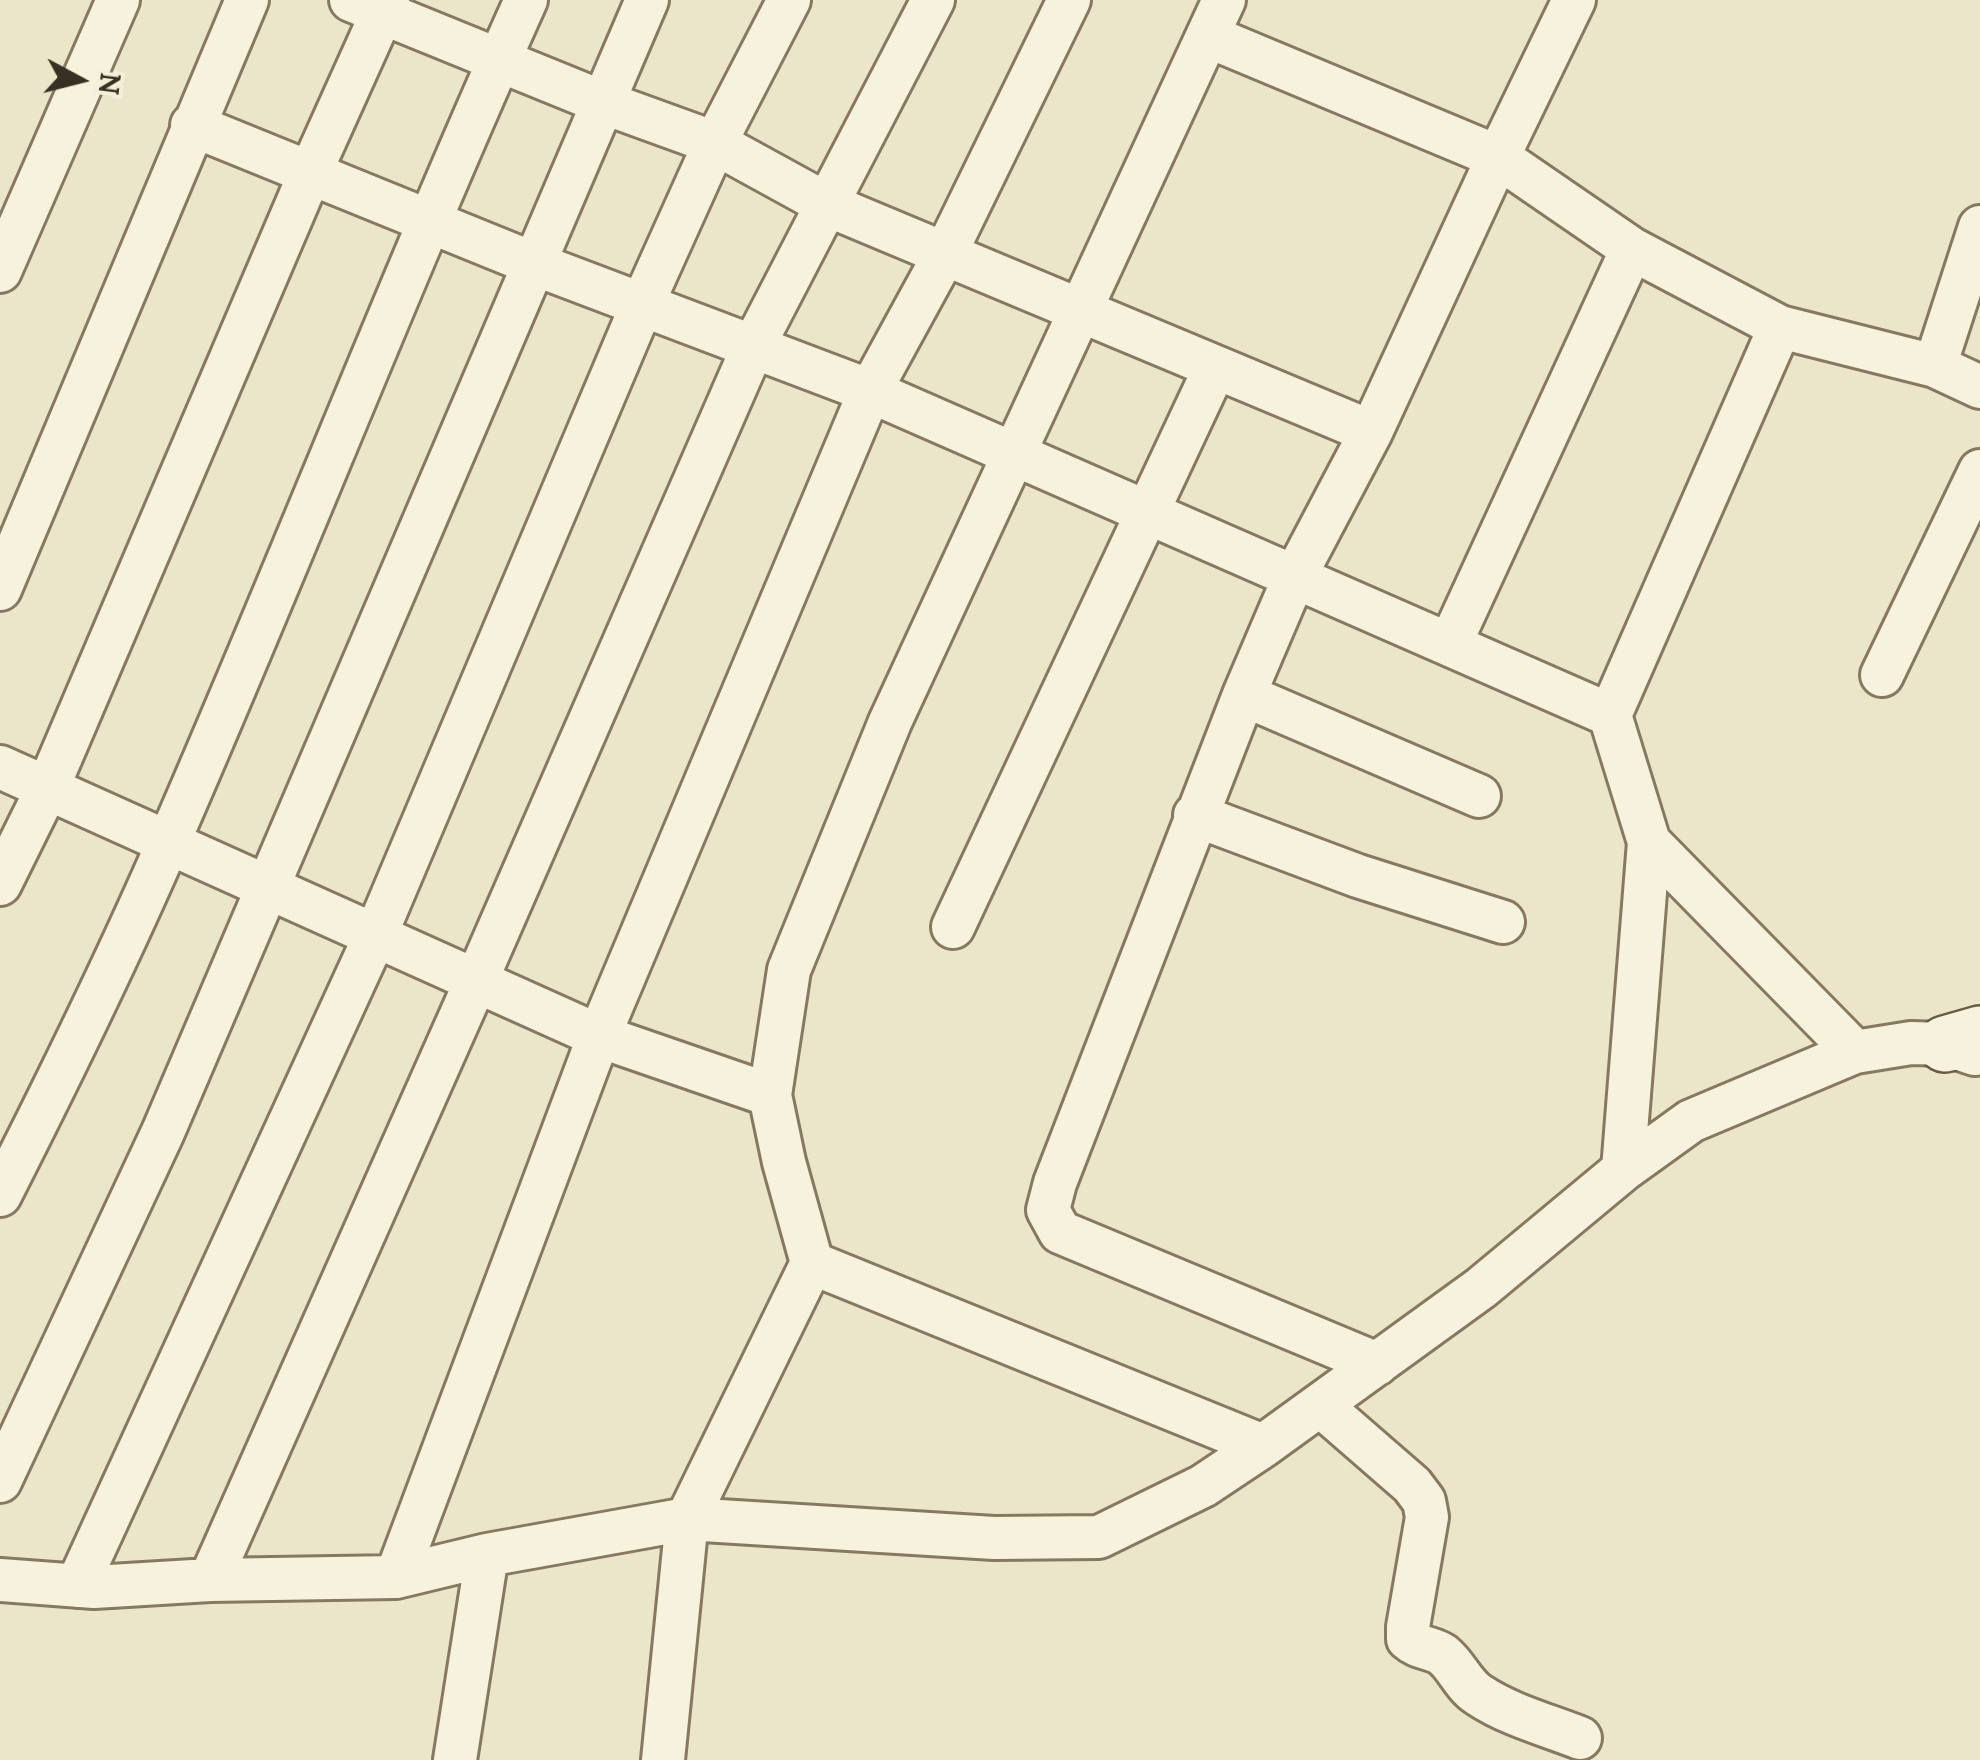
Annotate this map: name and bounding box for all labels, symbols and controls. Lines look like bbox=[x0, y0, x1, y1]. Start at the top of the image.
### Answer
north arrow bbox=[30, 30, 130, 130]
text: N bbox=[91, 71, 129, 97]

